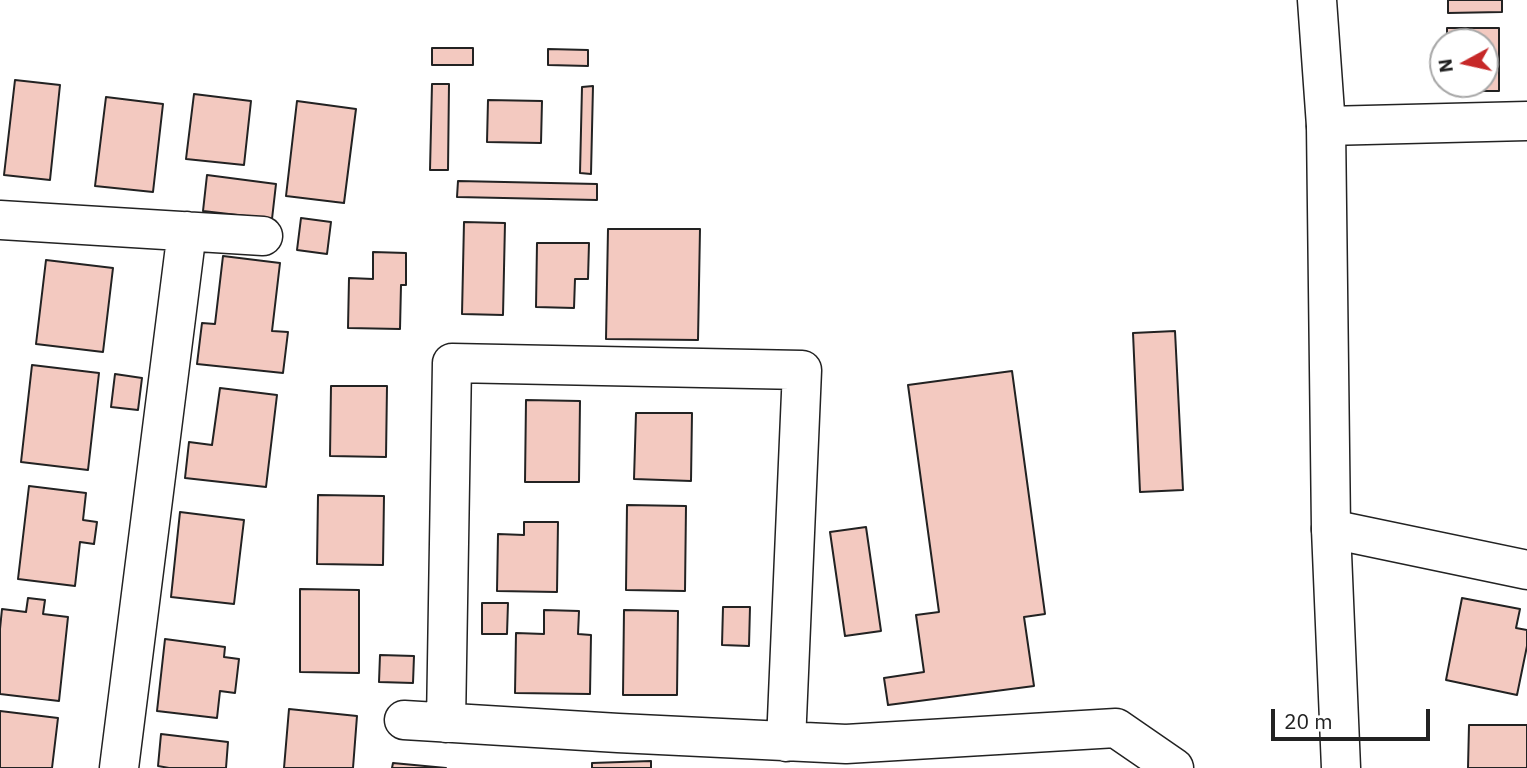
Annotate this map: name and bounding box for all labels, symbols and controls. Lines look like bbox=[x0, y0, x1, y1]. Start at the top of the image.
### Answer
north arrow bbox=[1429, 28, 1499, 98]
text: N bbox=[1432, 57, 1458, 74]
scale bar bbox=[1275, 694, 1434, 738]
text: 20 m bbox=[1284, 707, 1333, 735]

